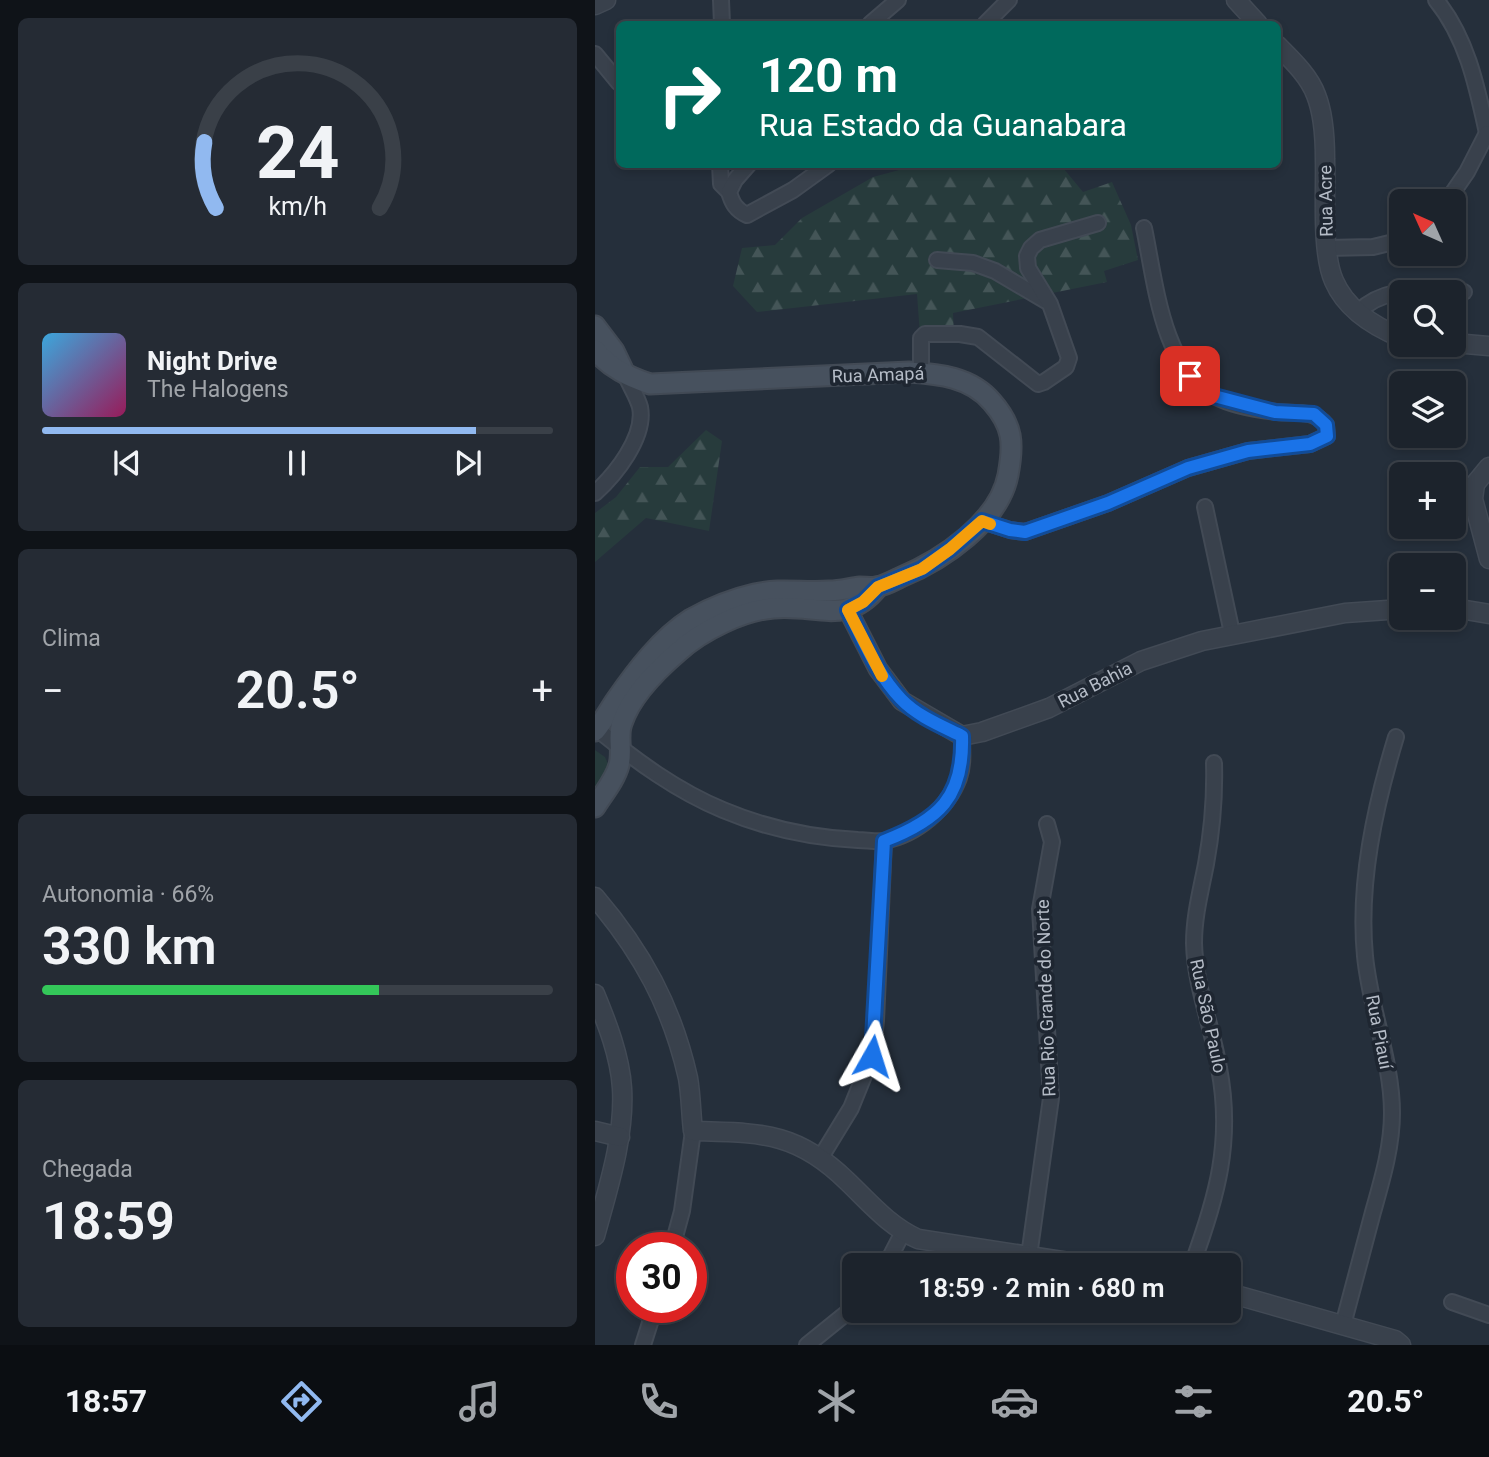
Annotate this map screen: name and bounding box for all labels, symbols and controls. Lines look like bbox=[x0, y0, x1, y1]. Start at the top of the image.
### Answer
text: 120 m bbox=[759, 47, 898, 104]
icon: right bbox=[644, 49, 735, 140]
text: Rua Estado da Guanabara bbox=[759, 106, 1127, 144]
text: 24 bbox=[256, 110, 339, 196]
street label: Rua Acre bbox=[1314, 165, 1337, 237]
north arrow bbox=[1389, 189, 1467, 266]
map controls bbox=[1389, 189, 1466, 630]
text: km/h bbox=[268, 192, 327, 221]
button: search bbox=[1389, 280, 1466, 357]
text: Night Drive bbox=[147, 346, 277, 376]
pin bbox=[1160, 346, 1220, 406]
icon: arrive bbox=[1171, 357, 1209, 395]
street label: Rua Amapá bbox=[831, 362, 925, 387]
button: layers bbox=[1389, 371, 1466, 448]
text: The Halogens bbox=[147, 376, 289, 403]
icon: previous bbox=[108, 444, 146, 482]
icon: pause bbox=[278, 444, 316, 482]
icon: next bbox=[449, 444, 487, 482]
button: + bbox=[1389, 462, 1466, 539]
button: − bbox=[1389, 553, 1466, 630]
text: Clima bbox=[42, 625, 101, 652]
street label: Rua Bahia bbox=[1054, 657, 1135, 712]
text: 20.5° bbox=[236, 660, 360, 721]
text: − bbox=[42, 669, 64, 713]
text: + bbox=[531, 669, 553, 713]
text: Autonomia · 66% bbox=[42, 881, 214, 908]
street label: Rua Rio Grande do Norte bbox=[1032, 899, 1059, 1097]
text: 330 km bbox=[42, 916, 217, 977]
street label: Rua São Paulo bbox=[1186, 957, 1231, 1075]
street label: Rua Piauí bbox=[1362, 993, 1397, 1071]
position arrow bbox=[835, 1019, 909, 1093]
text: Chegada bbox=[42, 1156, 133, 1183]
text: 18:59 bbox=[42, 1191, 175, 1252]
speed limit sign: 30 bbox=[616, 1232, 707, 1323]
text: 18:59 · 2 min · 680 m bbox=[918, 1273, 1165, 1303]
icon: directions bbox=[277, 1377, 326, 1426]
icon: music bbox=[455, 1377, 504, 1426]
icon: phone bbox=[634, 1377, 683, 1426]
icon: climate bbox=[812, 1377, 861, 1426]
icon: car bbox=[990, 1377, 1039, 1426]
icon: filters bbox=[1169, 1377, 1218, 1426]
text: 18:57 bbox=[65, 1382, 147, 1420]
text: 20.5° bbox=[1347, 1382, 1424, 1420]

